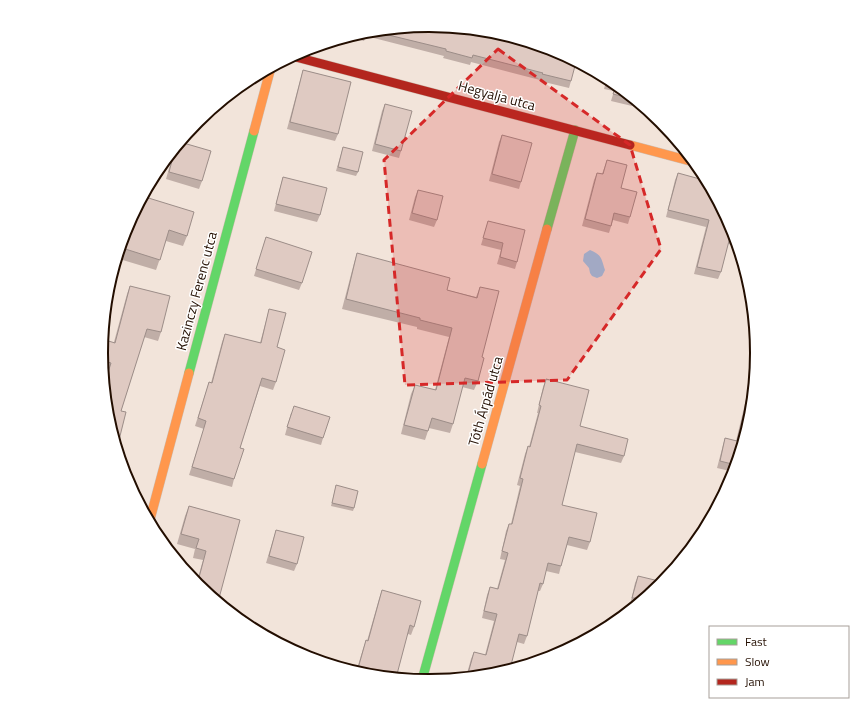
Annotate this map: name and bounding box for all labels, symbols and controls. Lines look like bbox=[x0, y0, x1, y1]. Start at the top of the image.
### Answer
street label: Hegyalja utca bbox=[456, 75, 538, 115]
street label: Kazinczy Ferenc utca bbox=[170, 229, 222, 353]
street label: Tóth Árpád utca bbox=[462, 354, 508, 448]
legend bbox=[709, 626, 849, 698]
text: Fast bbox=[745, 632, 768, 651]
text: Slow bbox=[745, 652, 770, 671]
text: Jam bbox=[745, 672, 765, 691]

